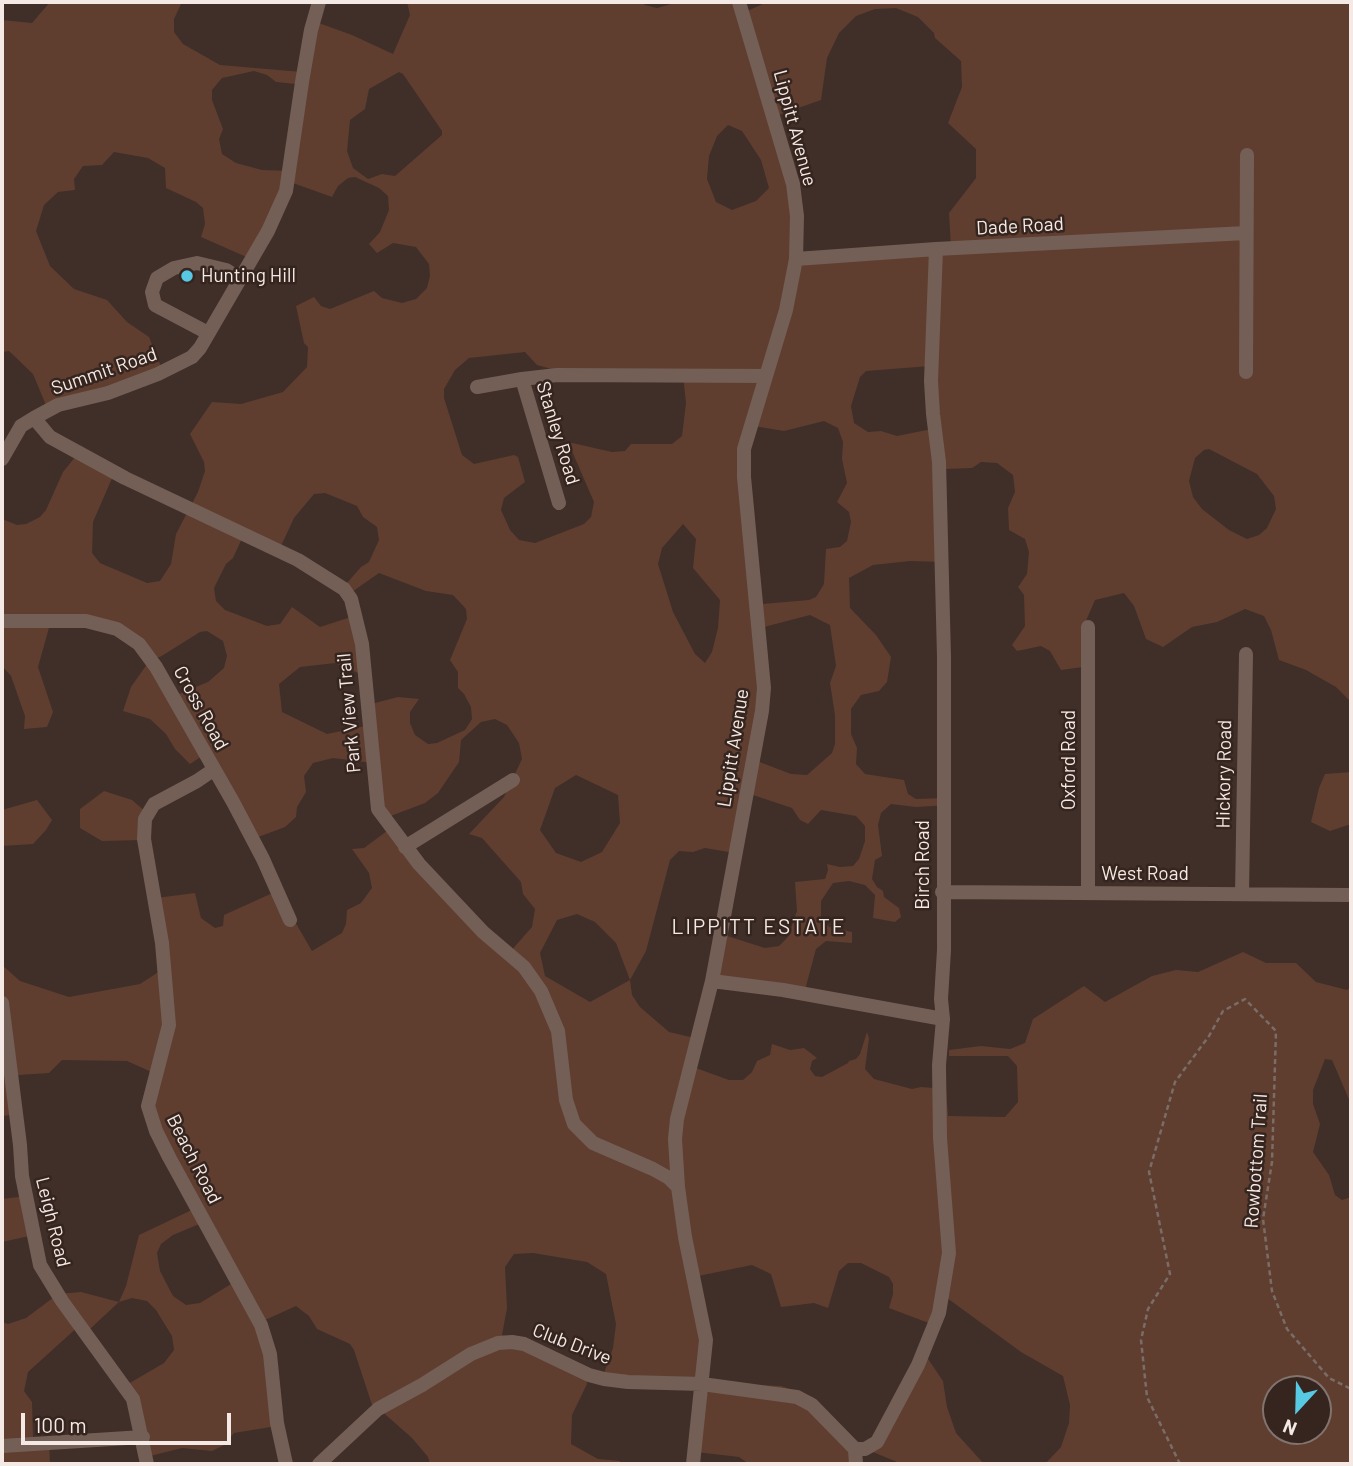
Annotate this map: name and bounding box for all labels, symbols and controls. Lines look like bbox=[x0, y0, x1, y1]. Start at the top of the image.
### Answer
street label: Lippitt Avenue bbox=[769, 67, 821, 189]
street label: Dade Road bbox=[976, 212, 1064, 240]
place label: Hunting Hill bbox=[201, 265, 296, 287]
marker: Hunting Hill bbox=[179, 268, 195, 284]
street label: Summit Road bbox=[48, 342, 160, 400]
street label: Stanley Road bbox=[531, 379, 585, 487]
street label: Park View Trail bbox=[332, 652, 366, 774]
street label: Cross Road bbox=[169, 662, 233, 754]
street label: Lippitt Avenue bbox=[712, 687, 754, 809]
street label: Oxford Road bbox=[1058, 710, 1080, 810]
street label: Hickory Road bbox=[1212, 719, 1236, 829]
street label: Birch Road bbox=[912, 820, 934, 910]
street label: West Road bbox=[1101, 863, 1189, 885]
district label: LIPPITT ESTATE bbox=[673, 914, 845, 940]
street label: Rowbottom Trail bbox=[1240, 1093, 1272, 1229]
street label: Beach Road bbox=[162, 1110, 226, 1208]
street label: Leigh Road bbox=[31, 1175, 75, 1269]
street label: Club Drive bbox=[529, 1319, 615, 1369]
north arrow bbox=[1262, 1375, 1332, 1445]
scale bar bbox=[24, 1400, 234, 1444]
text: 100 m bbox=[34, 1412, 87, 1437]
text: N bbox=[1280, 1415, 1300, 1441]

